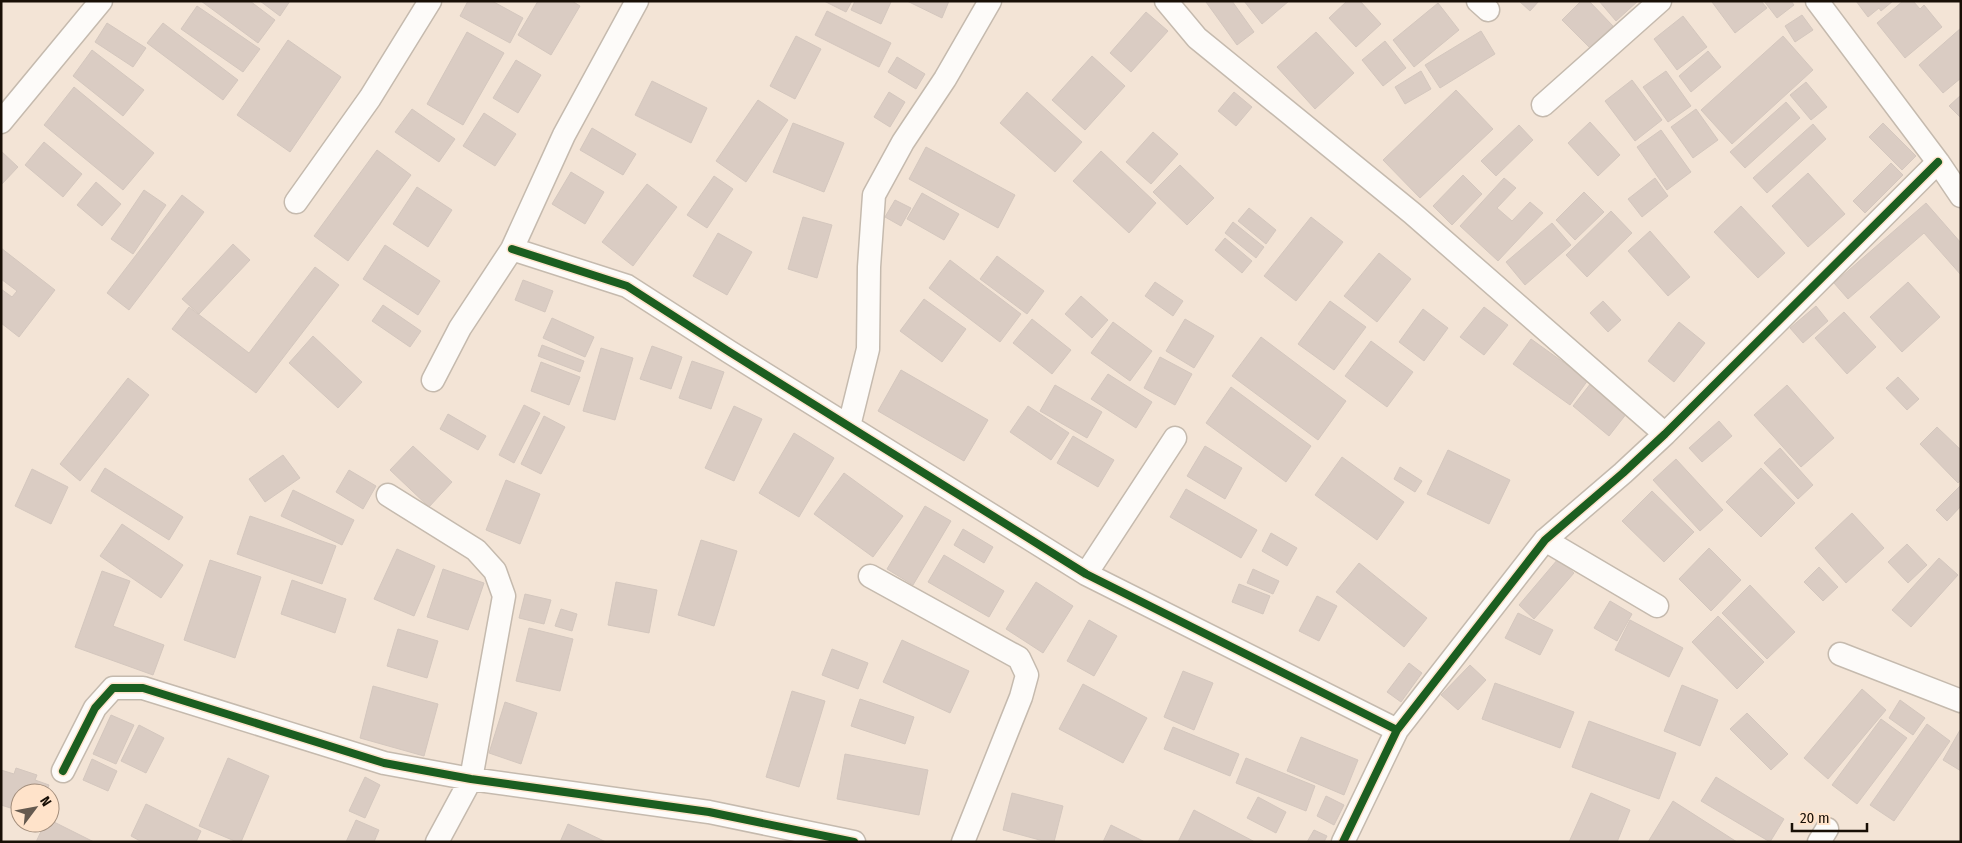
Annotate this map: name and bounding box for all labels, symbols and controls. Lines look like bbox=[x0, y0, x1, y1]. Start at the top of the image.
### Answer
north arrow bbox=[10, 783, 60, 833]
text: N bbox=[36, 793, 55, 809]
scale bar bbox=[1792, 800, 1867, 832]
text: 20 m bbox=[1800, 809, 1830, 827]

